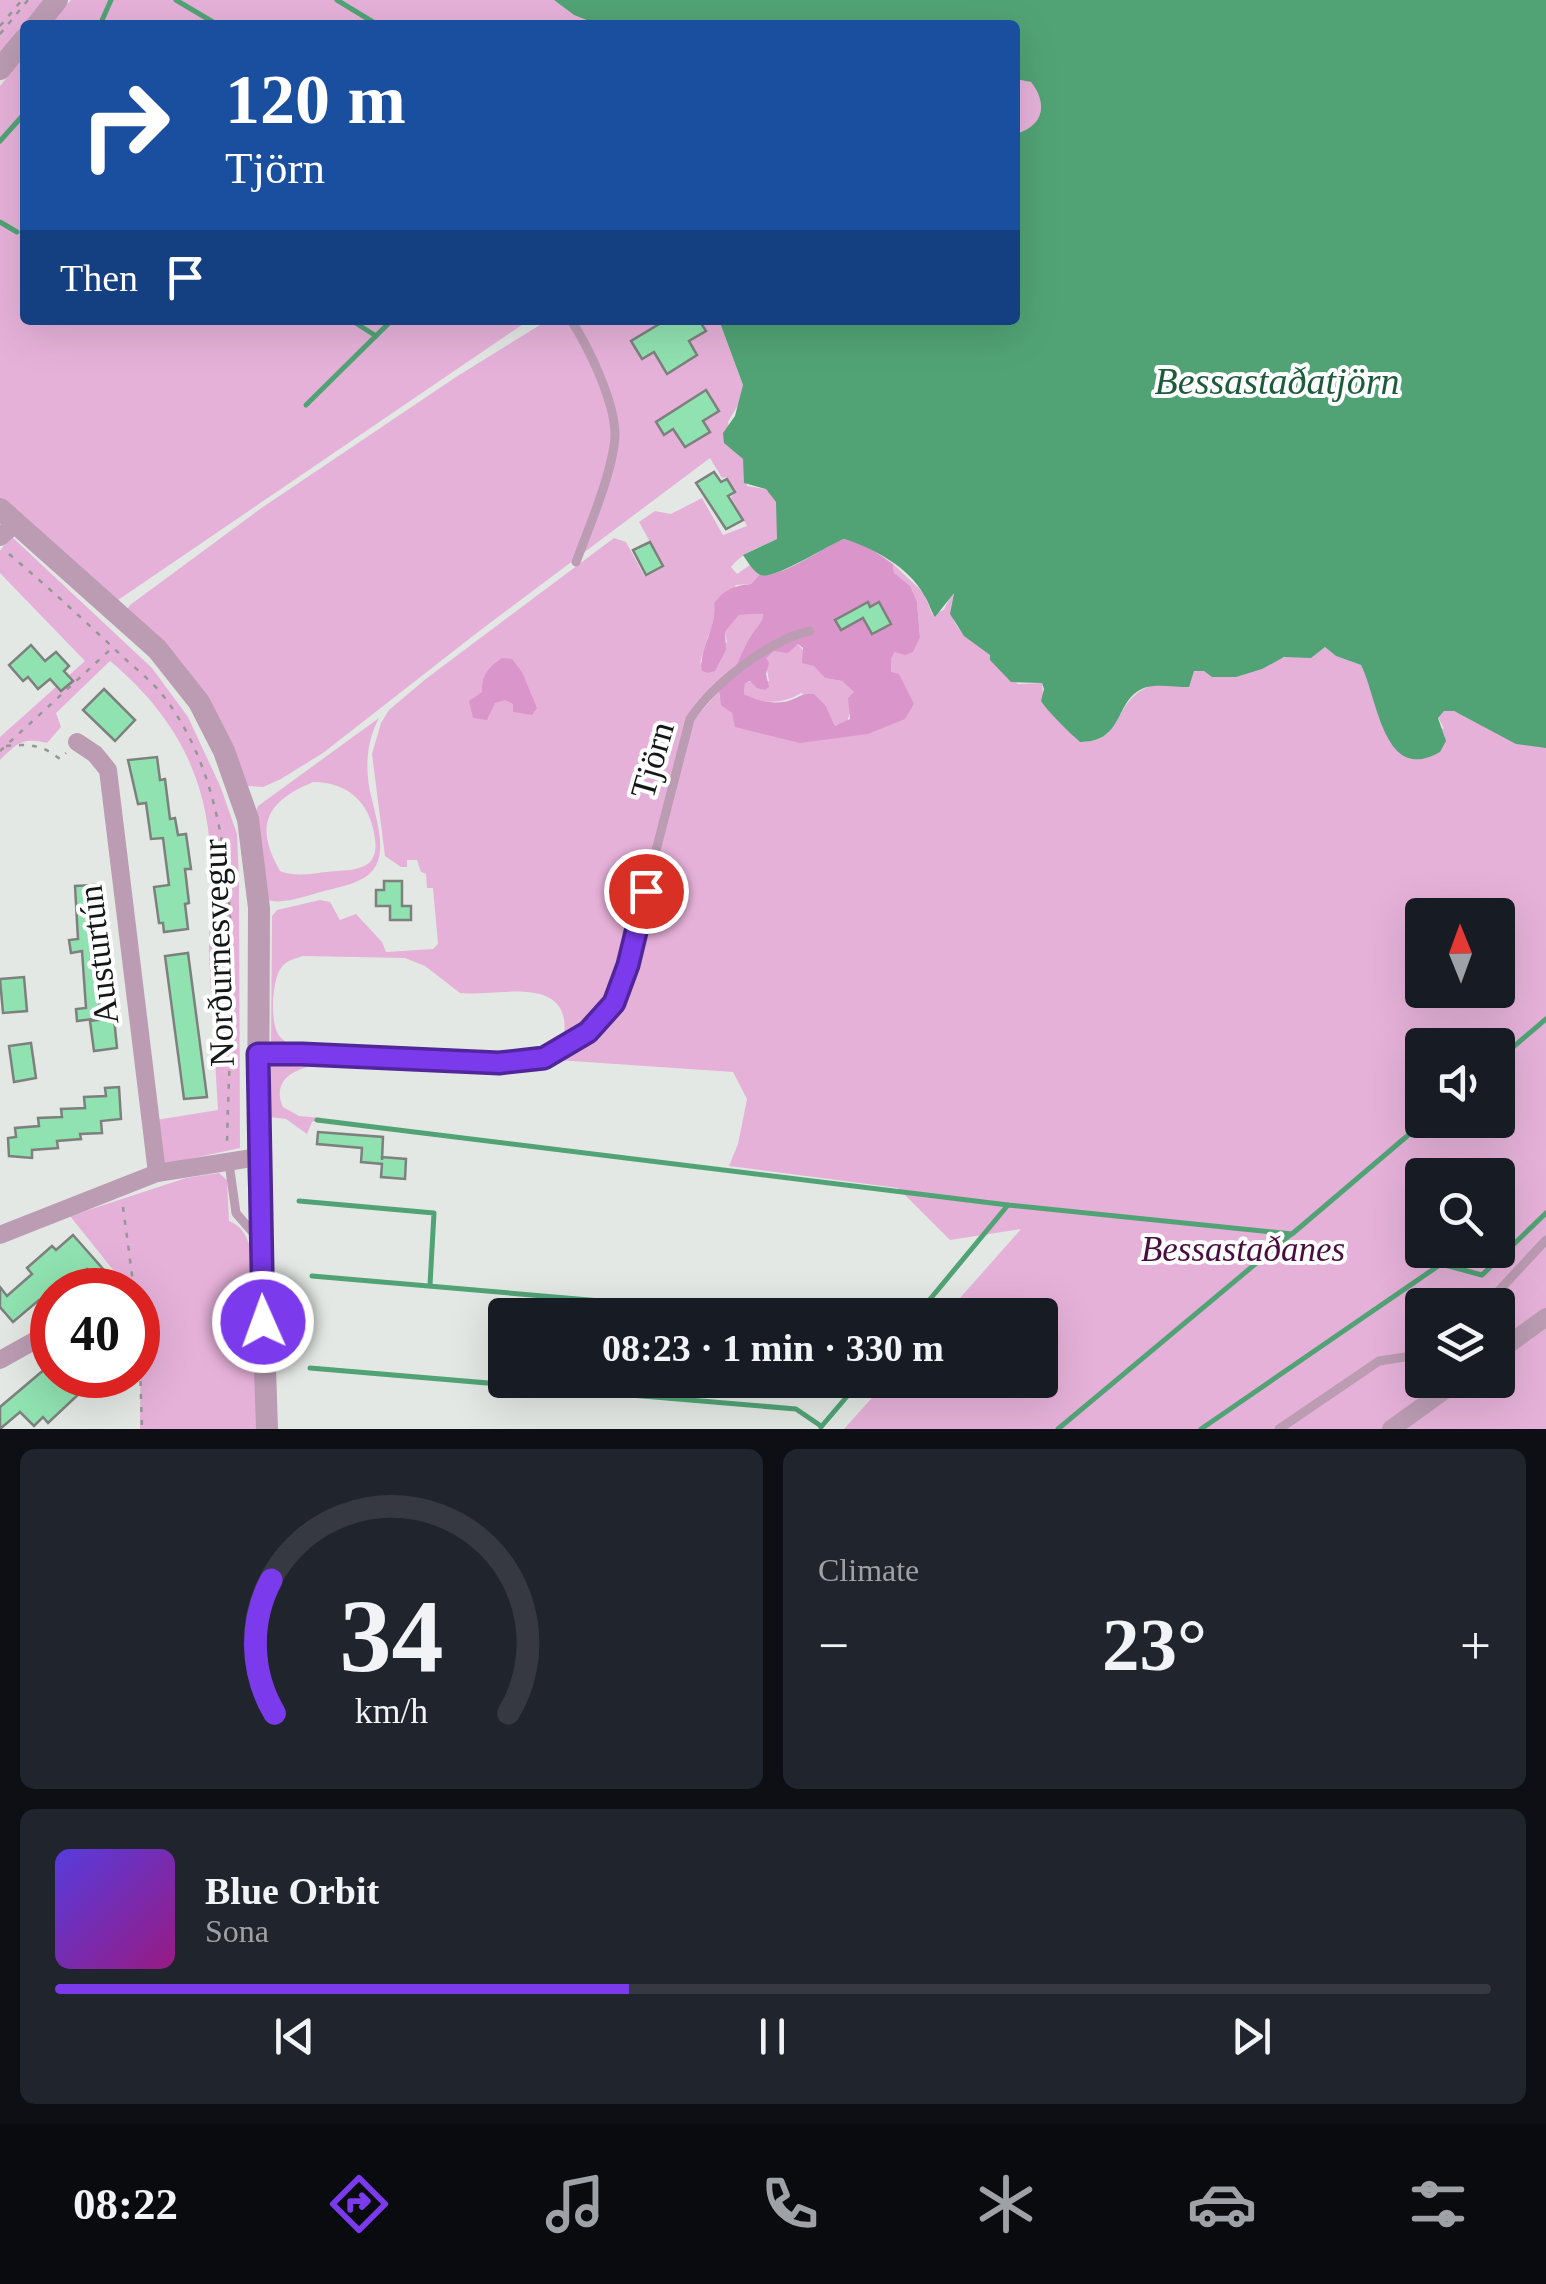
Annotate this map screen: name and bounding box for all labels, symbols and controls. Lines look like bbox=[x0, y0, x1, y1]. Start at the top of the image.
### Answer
icon: right bbox=[60, 60, 190, 190]
text: 120 m bbox=[225, 61, 406, 138]
text: Tjörn bbox=[225, 143, 325, 193]
icon: arrive bbox=[158, 250, 213, 305]
text: Then bbox=[60, 257, 138, 299]
water label: Bessastaðatjörn bbox=[1155, 360, 1399, 402]
street label: Tjörn bbox=[623, 717, 682, 803]
street label: Norðurnesvegur bbox=[195, 838, 242, 1067]
pin bbox=[604, 849, 689, 934]
icon: arrive bbox=[619, 864, 674, 919]
street label: Austurtún bbox=[71, 883, 126, 1027]
north arrow bbox=[1405, 898, 1515, 1008]
map controls bbox=[1405, 898, 1515, 1398]
button: sound bbox=[1405, 1028, 1515, 1138]
button: search bbox=[1405, 1158, 1515, 1268]
park label: Bessastaðanes bbox=[1141, 1230, 1345, 1269]
speed limit sign: 40 bbox=[30, 1268, 160, 1398]
position arrow bbox=[211, 1270, 315, 1374]
button: layers bbox=[1405, 1288, 1515, 1398]
text: 08:23 · 1 min · 330 m bbox=[602, 1327, 944, 1369]
text: Climate bbox=[818, 1552, 919, 1588]
text: 34 bbox=[340, 1578, 444, 1693]
text: 23° bbox=[1102, 1603, 1207, 1686]
text: − bbox=[818, 1615, 849, 1676]
text: + bbox=[1460, 1615, 1491, 1676]
text: km/h bbox=[355, 1691, 428, 1731]
text: Blue Orbit bbox=[205, 1870, 379, 1912]
text: Sona bbox=[205, 1913, 269, 1949]
icon: previous bbox=[267, 2009, 322, 2064]
icon: pause bbox=[745, 2009, 800, 2064]
icon: next bbox=[1224, 2009, 1279, 2064]
icon: directions bbox=[324, 2169, 394, 2239]
icon: music bbox=[540, 2169, 610, 2239]
icon: phone bbox=[755, 2169, 825, 2239]
icon: climate bbox=[971, 2169, 1041, 2239]
icon: car bbox=[1187, 2169, 1257, 2239]
icon: filters bbox=[1403, 2169, 1473, 2239]
text: 08:22 bbox=[73, 2179, 178, 2229]

